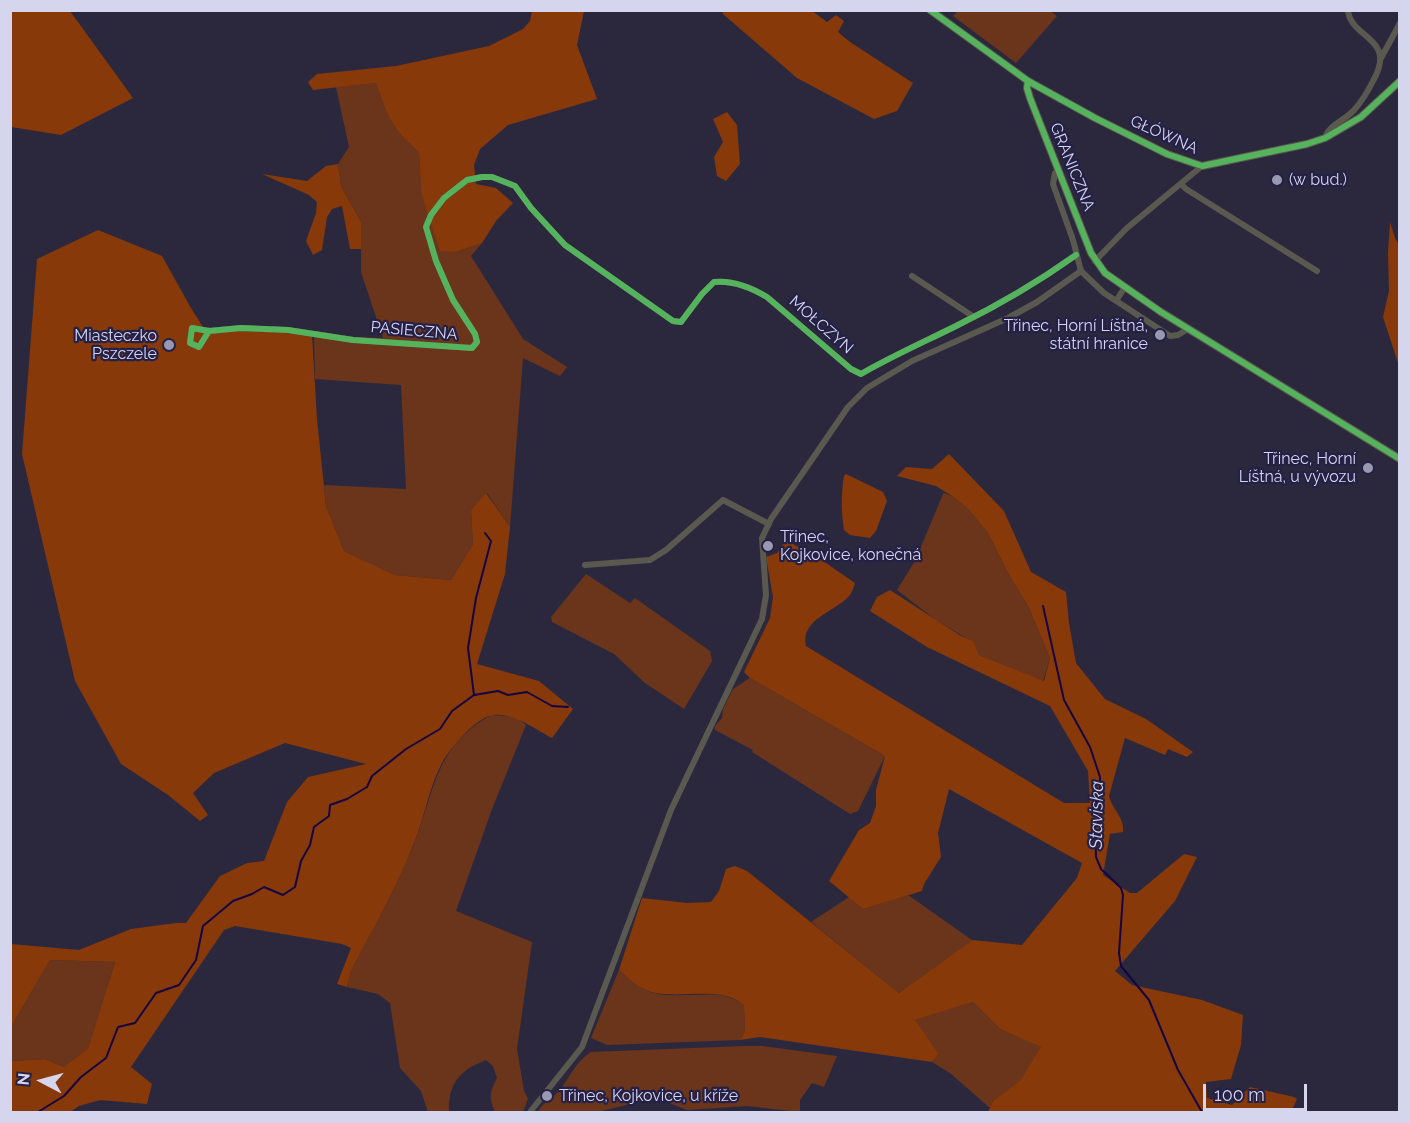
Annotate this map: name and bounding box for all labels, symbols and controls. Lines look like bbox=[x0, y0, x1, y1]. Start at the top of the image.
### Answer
street label: GŁÓWNA bbox=[1127, 112, 1201, 158]
street label: GRANICZNA bbox=[1046, 120, 1098, 214]
place label: (w bud.) bbox=[1289, 170, 1347, 190]
marker: (w bud.) bbox=[1270, 173, 1284, 187]
street label: MOŁCZYN bbox=[785, 292, 857, 358]
place label: Třinec, Horní Líštná, státní hranice bbox=[1004, 316, 1148, 354]
street label: PASIECZNA bbox=[370, 318, 458, 344]
place label: Miasteczko Pszczele bbox=[74, 326, 157, 364]
marker: Třinec, Horní Líštná, státní hranice bbox=[1153, 328, 1167, 342]
marker: Miasteczko Pszczele bbox=[162, 338, 176, 352]
place label: Třinec, Horní Líštná, u vývozu bbox=[1239, 449, 1356, 487]
marker: Třinec, Horní Líštná, u vývozu bbox=[1361, 461, 1375, 475]
place label: Třinec, Kojkovice, konečná bbox=[780, 527, 921, 565]
marker: Třinec, Kojkovice, konečná bbox=[761, 539, 775, 553]
water label: Staviska bbox=[1086, 781, 1108, 849]
north arrow bbox=[12, 1051, 72, 1111]
text: N bbox=[14, 1072, 34, 1086]
scale bar bbox=[1206, 1072, 1310, 1110]
text: 100 m bbox=[1214, 1084, 1265, 1105]
place label: Třinec, Kojkovice, u kříže bbox=[559, 1086, 738, 1106]
marker: Třinec, Kojkovice, u kříže bbox=[540, 1089, 554, 1103]

